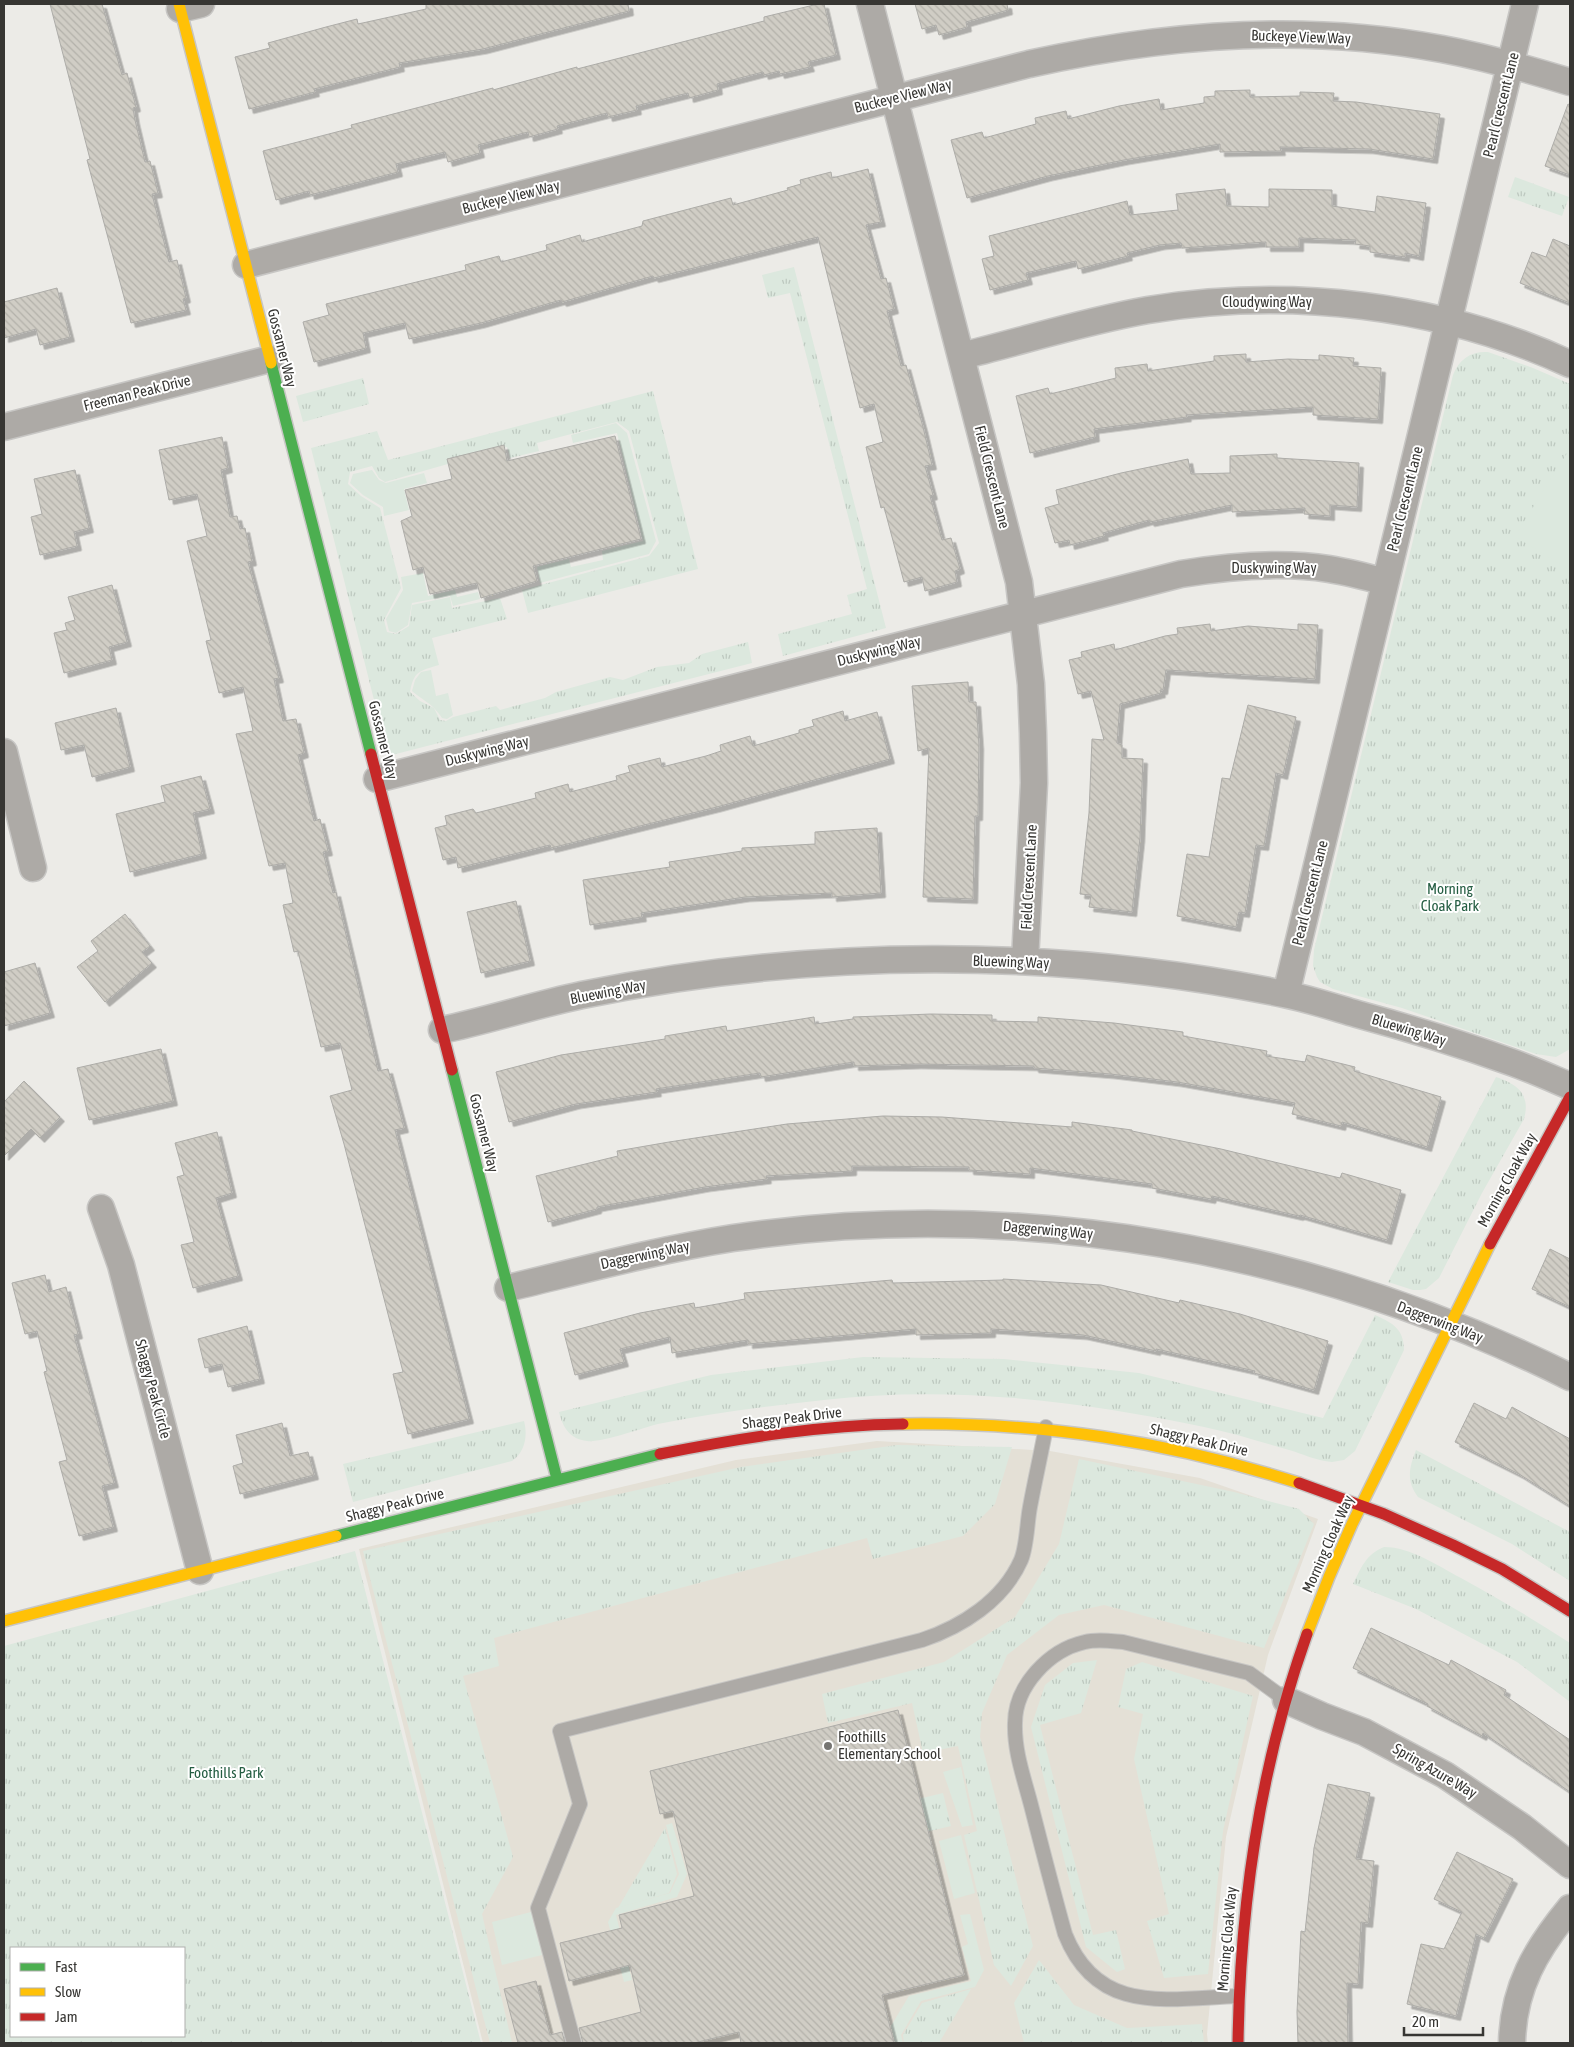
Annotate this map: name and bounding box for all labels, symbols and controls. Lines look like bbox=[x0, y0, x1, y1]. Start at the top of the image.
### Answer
street label: Buckeye View Way bbox=[1251, 26, 1351, 47]
street label: Pearl Crescent Lane bbox=[1479, 50, 1522, 159]
street label: Buckeye View Way bbox=[852, 75, 953, 116]
street label: Buckeye View Way bbox=[460, 176, 561, 217]
street label: Cloudywing Way bbox=[1222, 293, 1312, 310]
street label: Gossamer Way bbox=[265, 307, 300, 389]
street label: Freeman Peak Drive bbox=[82, 371, 192, 414]
street label: Field Crescent Lane bbox=[971, 424, 1014, 530]
street label: Pearl Crescent Lane bbox=[1383, 444, 1426, 553]
street label: Duskywing Way bbox=[1231, 559, 1317, 576]
street label: Duskywing Way bbox=[835, 632, 922, 669]
street label: Gossamer Way bbox=[366, 699, 401, 781]
street label: Duskywing Way bbox=[443, 732, 530, 769]
street label: Field Crescent Lane bbox=[1017, 824, 1040, 930]
street label: Pearl Crescent Lane bbox=[1288, 838, 1331, 947]
park label: Morning Cloak Park bbox=[1421, 880, 1480, 914]
street label: Bluewing Way bbox=[972, 952, 1050, 971]
street label: Bluewing Way bbox=[569, 976, 647, 1007]
street label: Bluewing Way bbox=[1370, 1010, 1448, 1049]
street label: Gossamer Way bbox=[467, 1092, 502, 1174]
street label: Morning Cloak Way bbox=[1474, 1130, 1539, 1230]
street label: Daggerwing Way bbox=[1002, 1217, 1094, 1242]
street label: Daggerwing Way bbox=[599, 1237, 691, 1272]
street label: Daggerwing Way bbox=[1395, 1297, 1486, 1346]
street label: Shaggy Peak Circle bbox=[132, 1337, 175, 1440]
street label: Shaggy Peak Drive bbox=[741, 1403, 843, 1432]
street label: Shaggy Peak Drive bbox=[1148, 1420, 1250, 1459]
street label: Shaggy Peak Drive bbox=[344, 1484, 446, 1525]
street label: Morning Cloak Way bbox=[1298, 1492, 1357, 1595]
place label: Foothills Elementary School bbox=[838, 1728, 941, 1762]
marker: Foothills Elementary School bbox=[822, 1740, 834, 1752]
street label: Spring Azure Way bbox=[1390, 1740, 1480, 1801]
park label: Foothills Park bbox=[188, 1764, 264, 1781]
street label: Morning Cloak Way bbox=[1213, 1886, 1240, 1992]
legend bbox=[10, 1947, 185, 2037]
text: Fast bbox=[55, 1958, 77, 1975]
text: Slow bbox=[55, 1983, 81, 2000]
scale bar bbox=[1404, 2004, 1483, 2036]
text: Jam bbox=[55, 2008, 78, 2025]
text: 20 m bbox=[1412, 2013, 1439, 2030]

